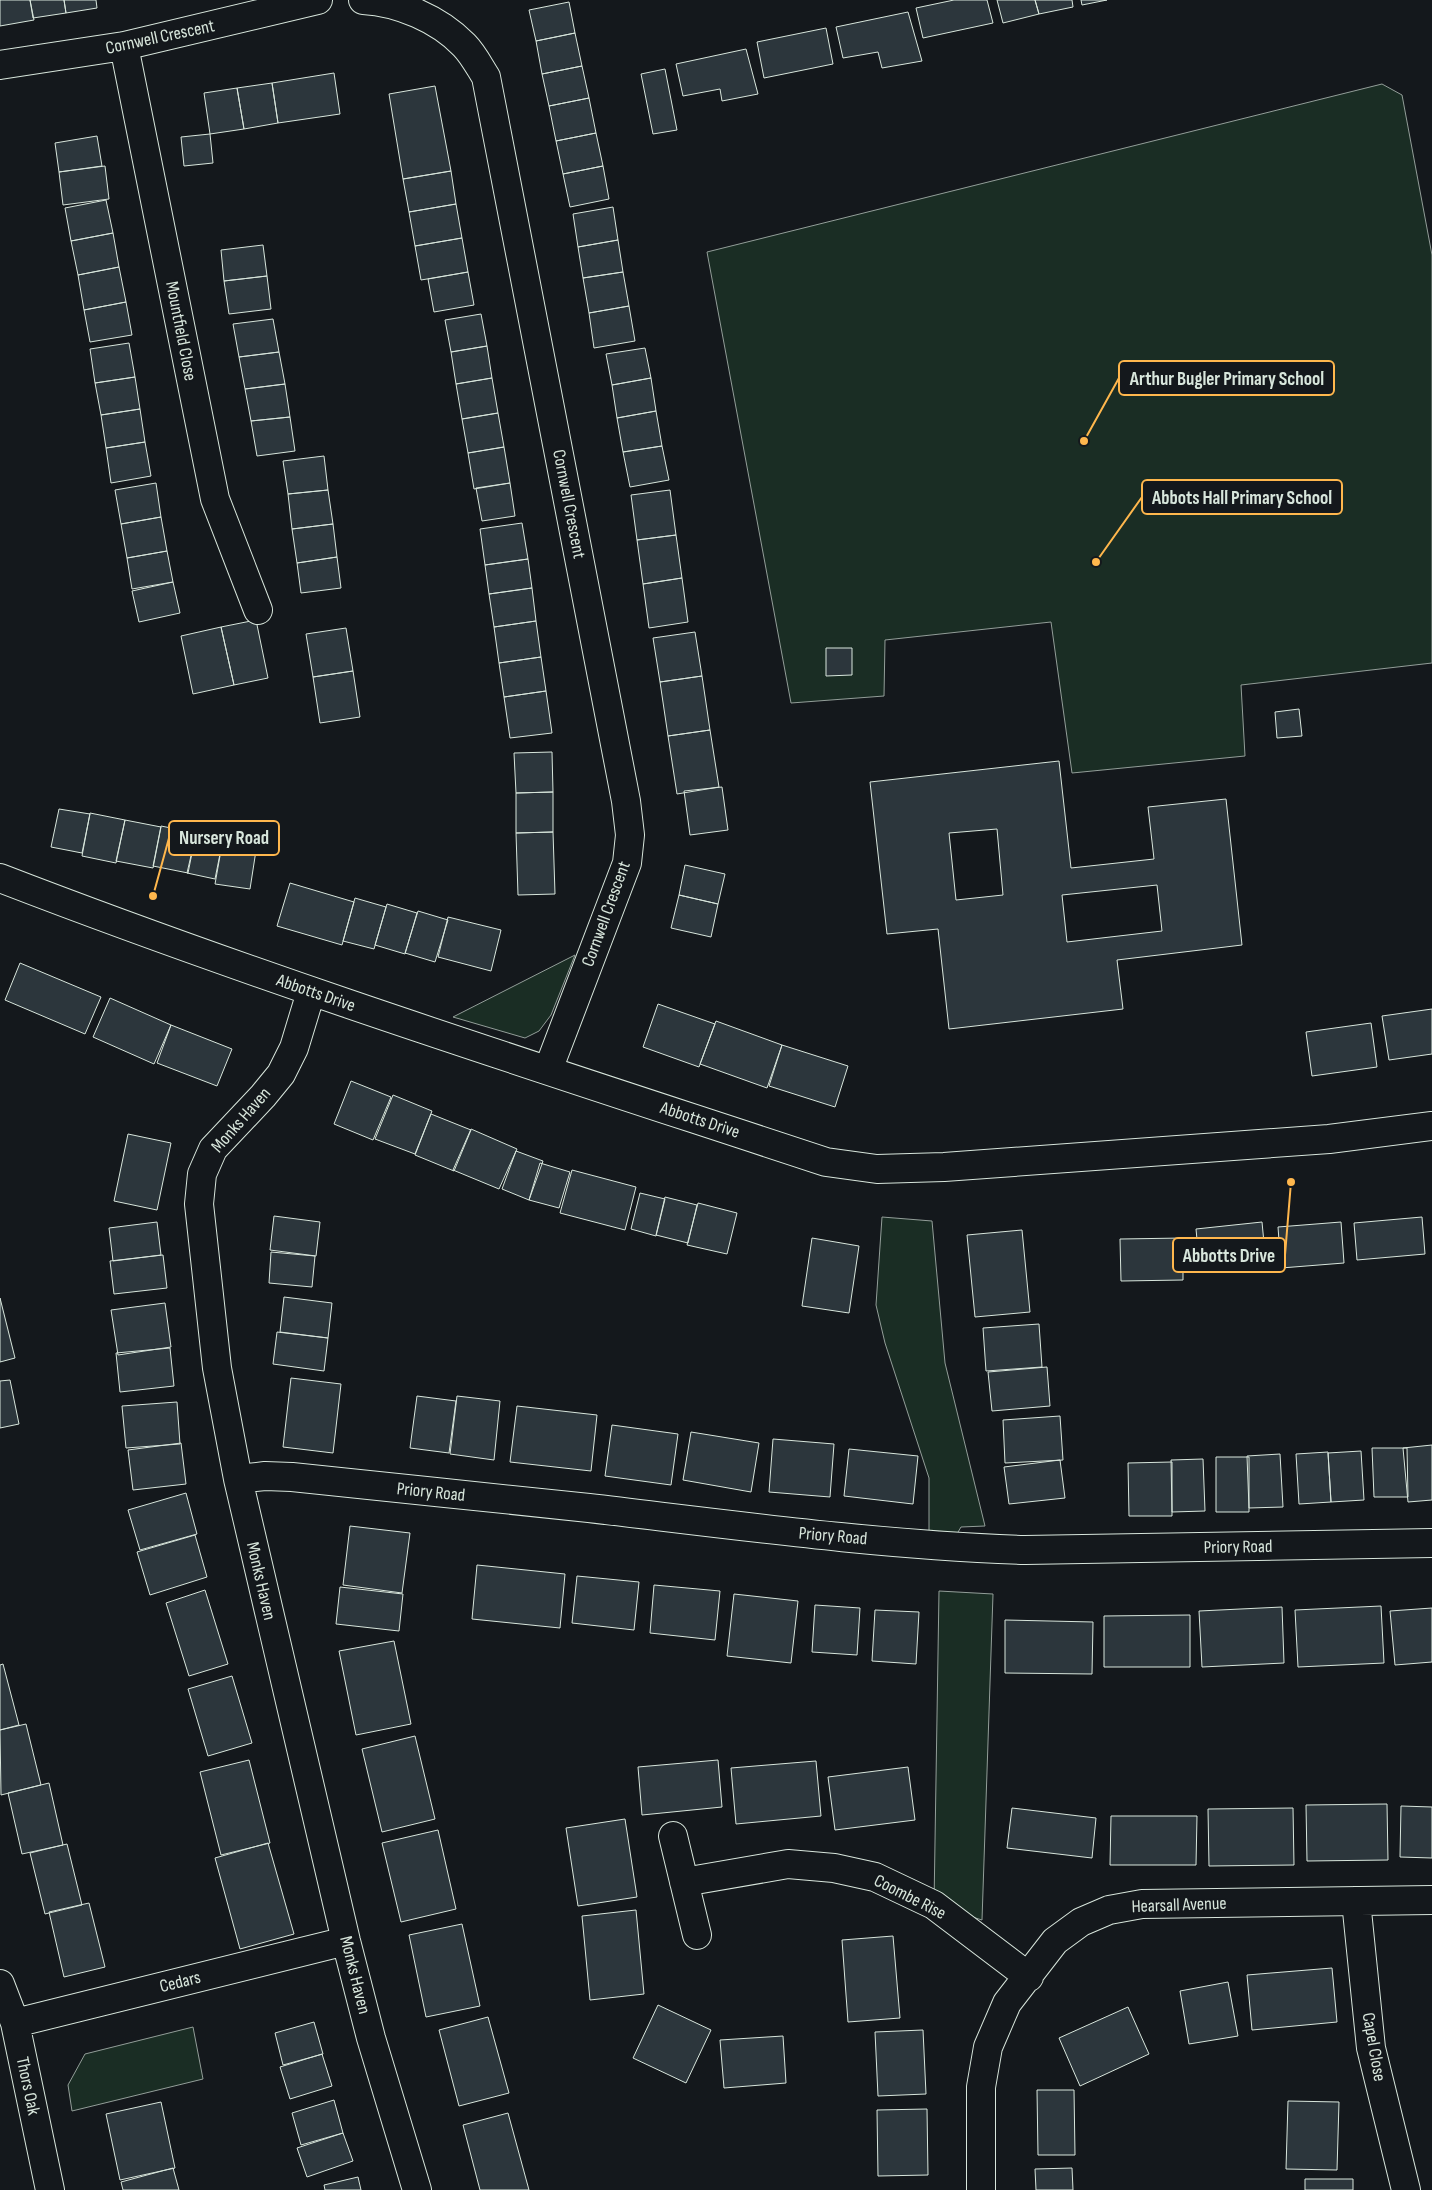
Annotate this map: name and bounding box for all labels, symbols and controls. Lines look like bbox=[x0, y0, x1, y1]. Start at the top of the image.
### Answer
street label: Cornwell Crescent bbox=[104, 15, 217, 59]
street label: Mountfield Close bbox=[161, 279, 201, 383]
callout: Arthur Bugler Primary School bbox=[1119, 361, 1334, 395]
text: Arthur Bugler Primary School bbox=[1129, 368, 1324, 391]
street label: Cornwell Crescent bbox=[548, 448, 590, 561]
callout: Abbots Hall Primary School bbox=[1142, 480, 1342, 514]
text: Abbots Hall Primary School bbox=[1151, 487, 1332, 510]
callout: Nursery Road bbox=[169, 821, 279, 855]
text: Nursery Road bbox=[179, 827, 269, 850]
street label: Cornwell Crescent bbox=[577, 858, 635, 970]
street label: Abbotts Drive bbox=[273, 969, 358, 1016]
street label: Monks Haven bbox=[207, 1083, 275, 1157]
street label: Abbotts Drive bbox=[657, 1097, 742, 1143]
callout: Abbotts Drive bbox=[1173, 1238, 1285, 1272]
text: Abbotts Drive bbox=[1182, 1245, 1275, 1268]
street label: Priory Road bbox=[396, 1478, 466, 1506]
street label: Priory Road bbox=[798, 1523, 868, 1549]
street label: Priory Road bbox=[1203, 1536, 1273, 1558]
street label: Monks Haven bbox=[242, 1540, 280, 1622]
street label: Coombe Rise bbox=[870, 1870, 950, 1924]
street label: Hearsall Avenue bbox=[1131, 1893, 1227, 1917]
street label: Monks Haven bbox=[335, 1934, 375, 2016]
street label: Cedars bbox=[157, 1967, 203, 1997]
street label: Capel Close bbox=[1358, 2011, 1390, 2083]
street label: Thors Oak bbox=[12, 2055, 44, 2117]

